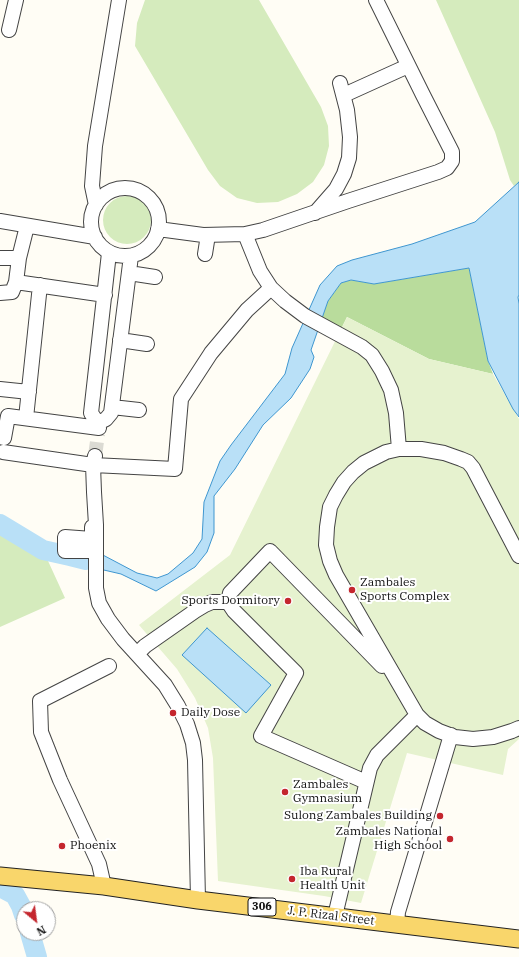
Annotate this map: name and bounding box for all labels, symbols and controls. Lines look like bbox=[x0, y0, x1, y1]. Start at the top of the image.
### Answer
place label: Zambales Sports Complex bbox=[360, 576, 449, 604]
marker: Zambales Sports Complex bbox=[347, 585, 357, 595]
place label: Sports Dormitory bbox=[182, 594, 280, 608]
marker: Sports Dormitory bbox=[283, 596, 293, 606]
place label: Daily Dose bbox=[181, 706, 240, 720]
marker: Daily Dose bbox=[168, 708, 178, 718]
place label: Zambales Gymnasium bbox=[293, 778, 362, 806]
marker: Zambales Gymnasium bbox=[280, 787, 290, 797]
place label: Sulong Zambales Building bbox=[284, 809, 432, 823]
marker: Sulong Zambales Building bbox=[435, 811, 445, 821]
place label: Zambales National High School bbox=[336, 825, 442, 853]
marker: Zambales National High School bbox=[445, 834, 455, 844]
place label: Phoenix bbox=[70, 839, 116, 853]
marker: Phoenix bbox=[57, 841, 67, 851]
place label: Iba Rural Health Unit bbox=[300, 865, 365, 893]
marker: Iba Rural Health Unit bbox=[287, 874, 297, 884]
road number: 306 bbox=[248, 898, 276, 916]
north arrow bbox=[16, 901, 56, 941]
street label: J. P. Rizal Street bbox=[287, 904, 375, 928]
text: N bbox=[34, 922, 49, 939]

